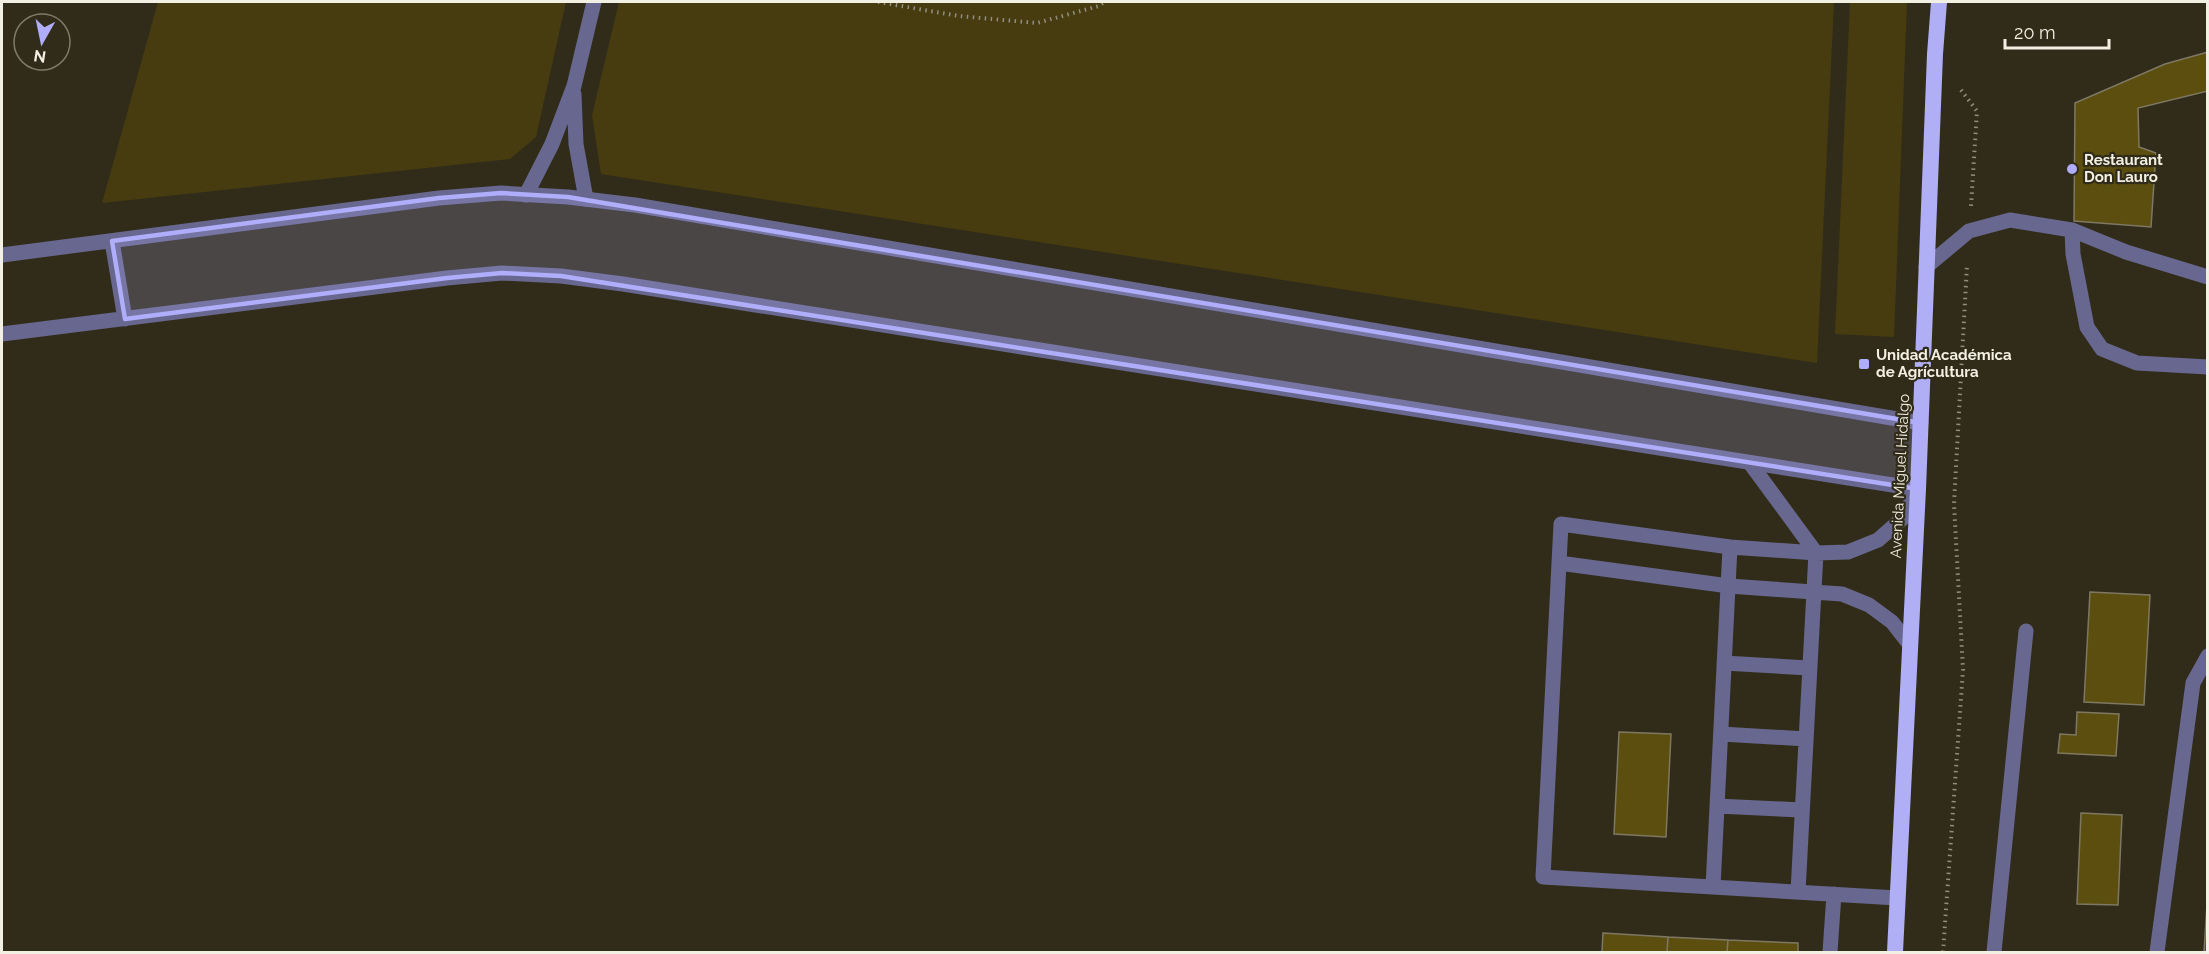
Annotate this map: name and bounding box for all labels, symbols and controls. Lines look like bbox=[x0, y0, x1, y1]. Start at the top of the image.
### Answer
north arrow bbox=[12, 12, 72, 72]
scale bar bbox=[2005, 12, 2108, 50]
text: 20 m bbox=[2014, 22, 2056, 43]
text: N bbox=[32, 46, 47, 67]
place label: Restaurant Don Lauro bbox=[2084, 151, 2163, 186]
marker: Restaurant Don Lauro bbox=[2065, 162, 2079, 176]
place label: Unidad Académica de Agrícultura bbox=[1876, 346, 2012, 381]
marker: Unidad Académica de Agrícultura bbox=[1857, 357, 1871, 371]
street label: Avenida Miguel Hidalgo bbox=[1887, 393, 1913, 559]

